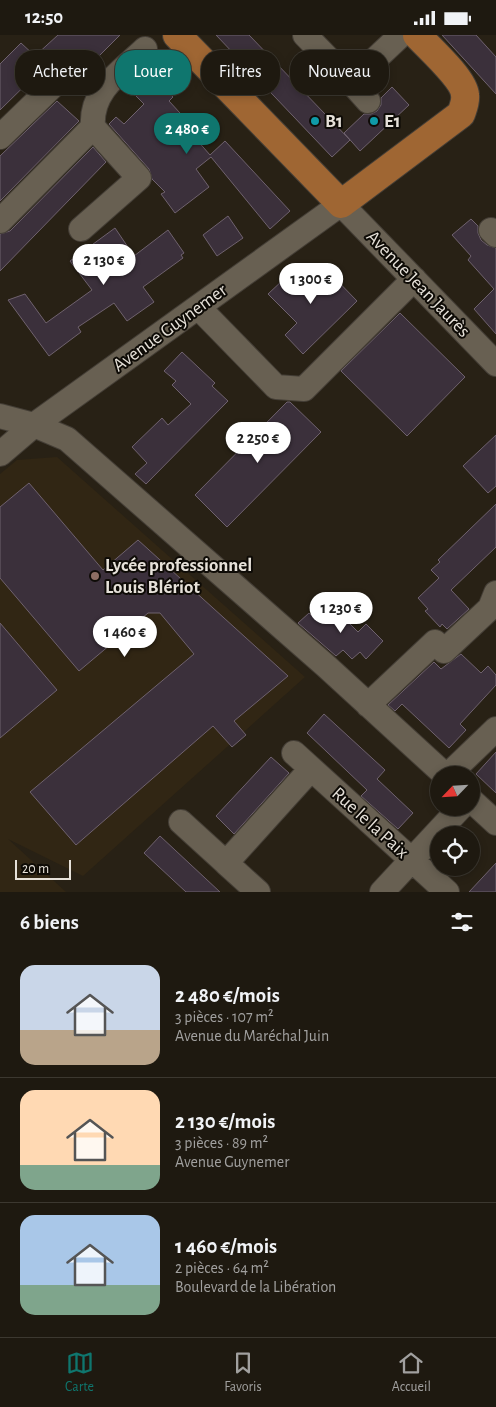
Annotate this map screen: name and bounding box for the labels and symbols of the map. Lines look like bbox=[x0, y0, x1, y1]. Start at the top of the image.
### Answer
place label: B1 bbox=[325, 112, 343, 131]
place label: E1 bbox=[384, 112, 401, 131]
pin: 2 480 € bbox=[141, 113, 233, 155]
marker: B1 bbox=[309, 115, 321, 127]
marker: E1 bbox=[368, 115, 380, 127]
street label: Avenue Jean Jaurès bbox=[363, 227, 473, 341]
pin: 2 130 € bbox=[58, 243, 150, 286]
pin: 1 300 € bbox=[265, 263, 357, 305]
street label: Avenue Guynemer bbox=[109, 280, 231, 376]
pin: 2 250 € bbox=[212, 421, 304, 464]
place label: Lycée professionnel Louis Blériot bbox=[105, 556, 252, 597]
marker: Lycée professionnel Louis Blériot bbox=[89, 570, 101, 582]
pin: 1 230 € bbox=[295, 591, 387, 634]
pin: 1 460 € bbox=[79, 615, 171, 658]
north arrow bbox=[430, 766, 480, 816]
street label: Rue le la Paix bbox=[328, 784, 412, 862]
scale bar bbox=[15, 857, 71, 880]

